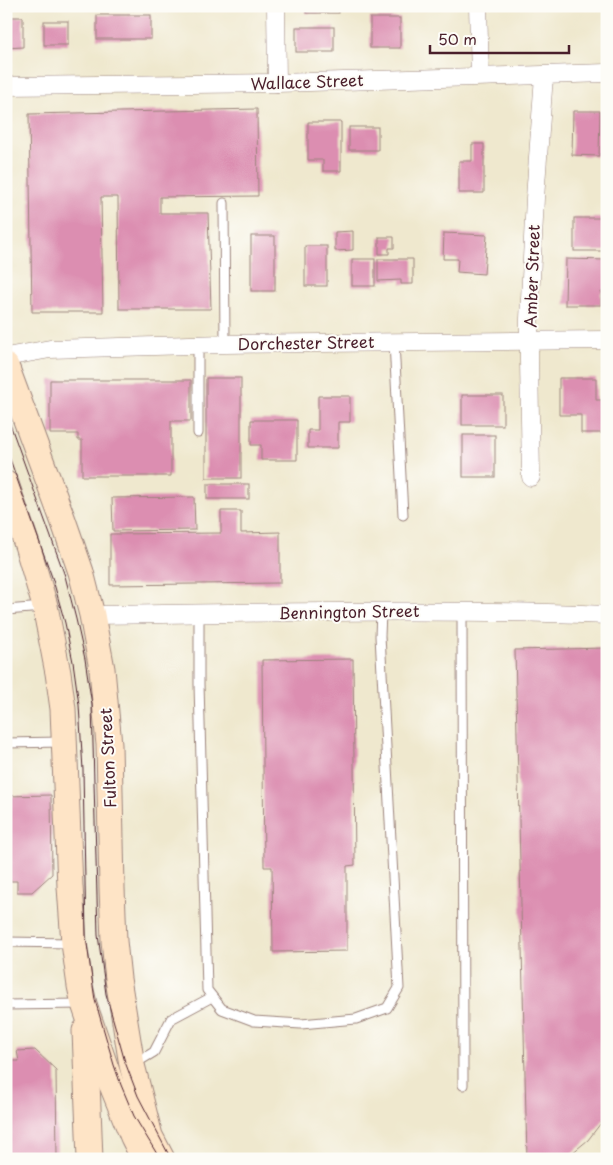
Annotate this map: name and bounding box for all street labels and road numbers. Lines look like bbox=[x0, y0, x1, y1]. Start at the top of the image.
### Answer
street label: Wallace Street bbox=[250, 67, 364, 95]
street label: Amber Street bbox=[517, 224, 545, 328]
street label: Dorchester Street bbox=[237, 329, 375, 355]
street label: Bennington Street bbox=[278, 598, 420, 624]
street label: Fulton Street bbox=[92, 707, 122, 809]

